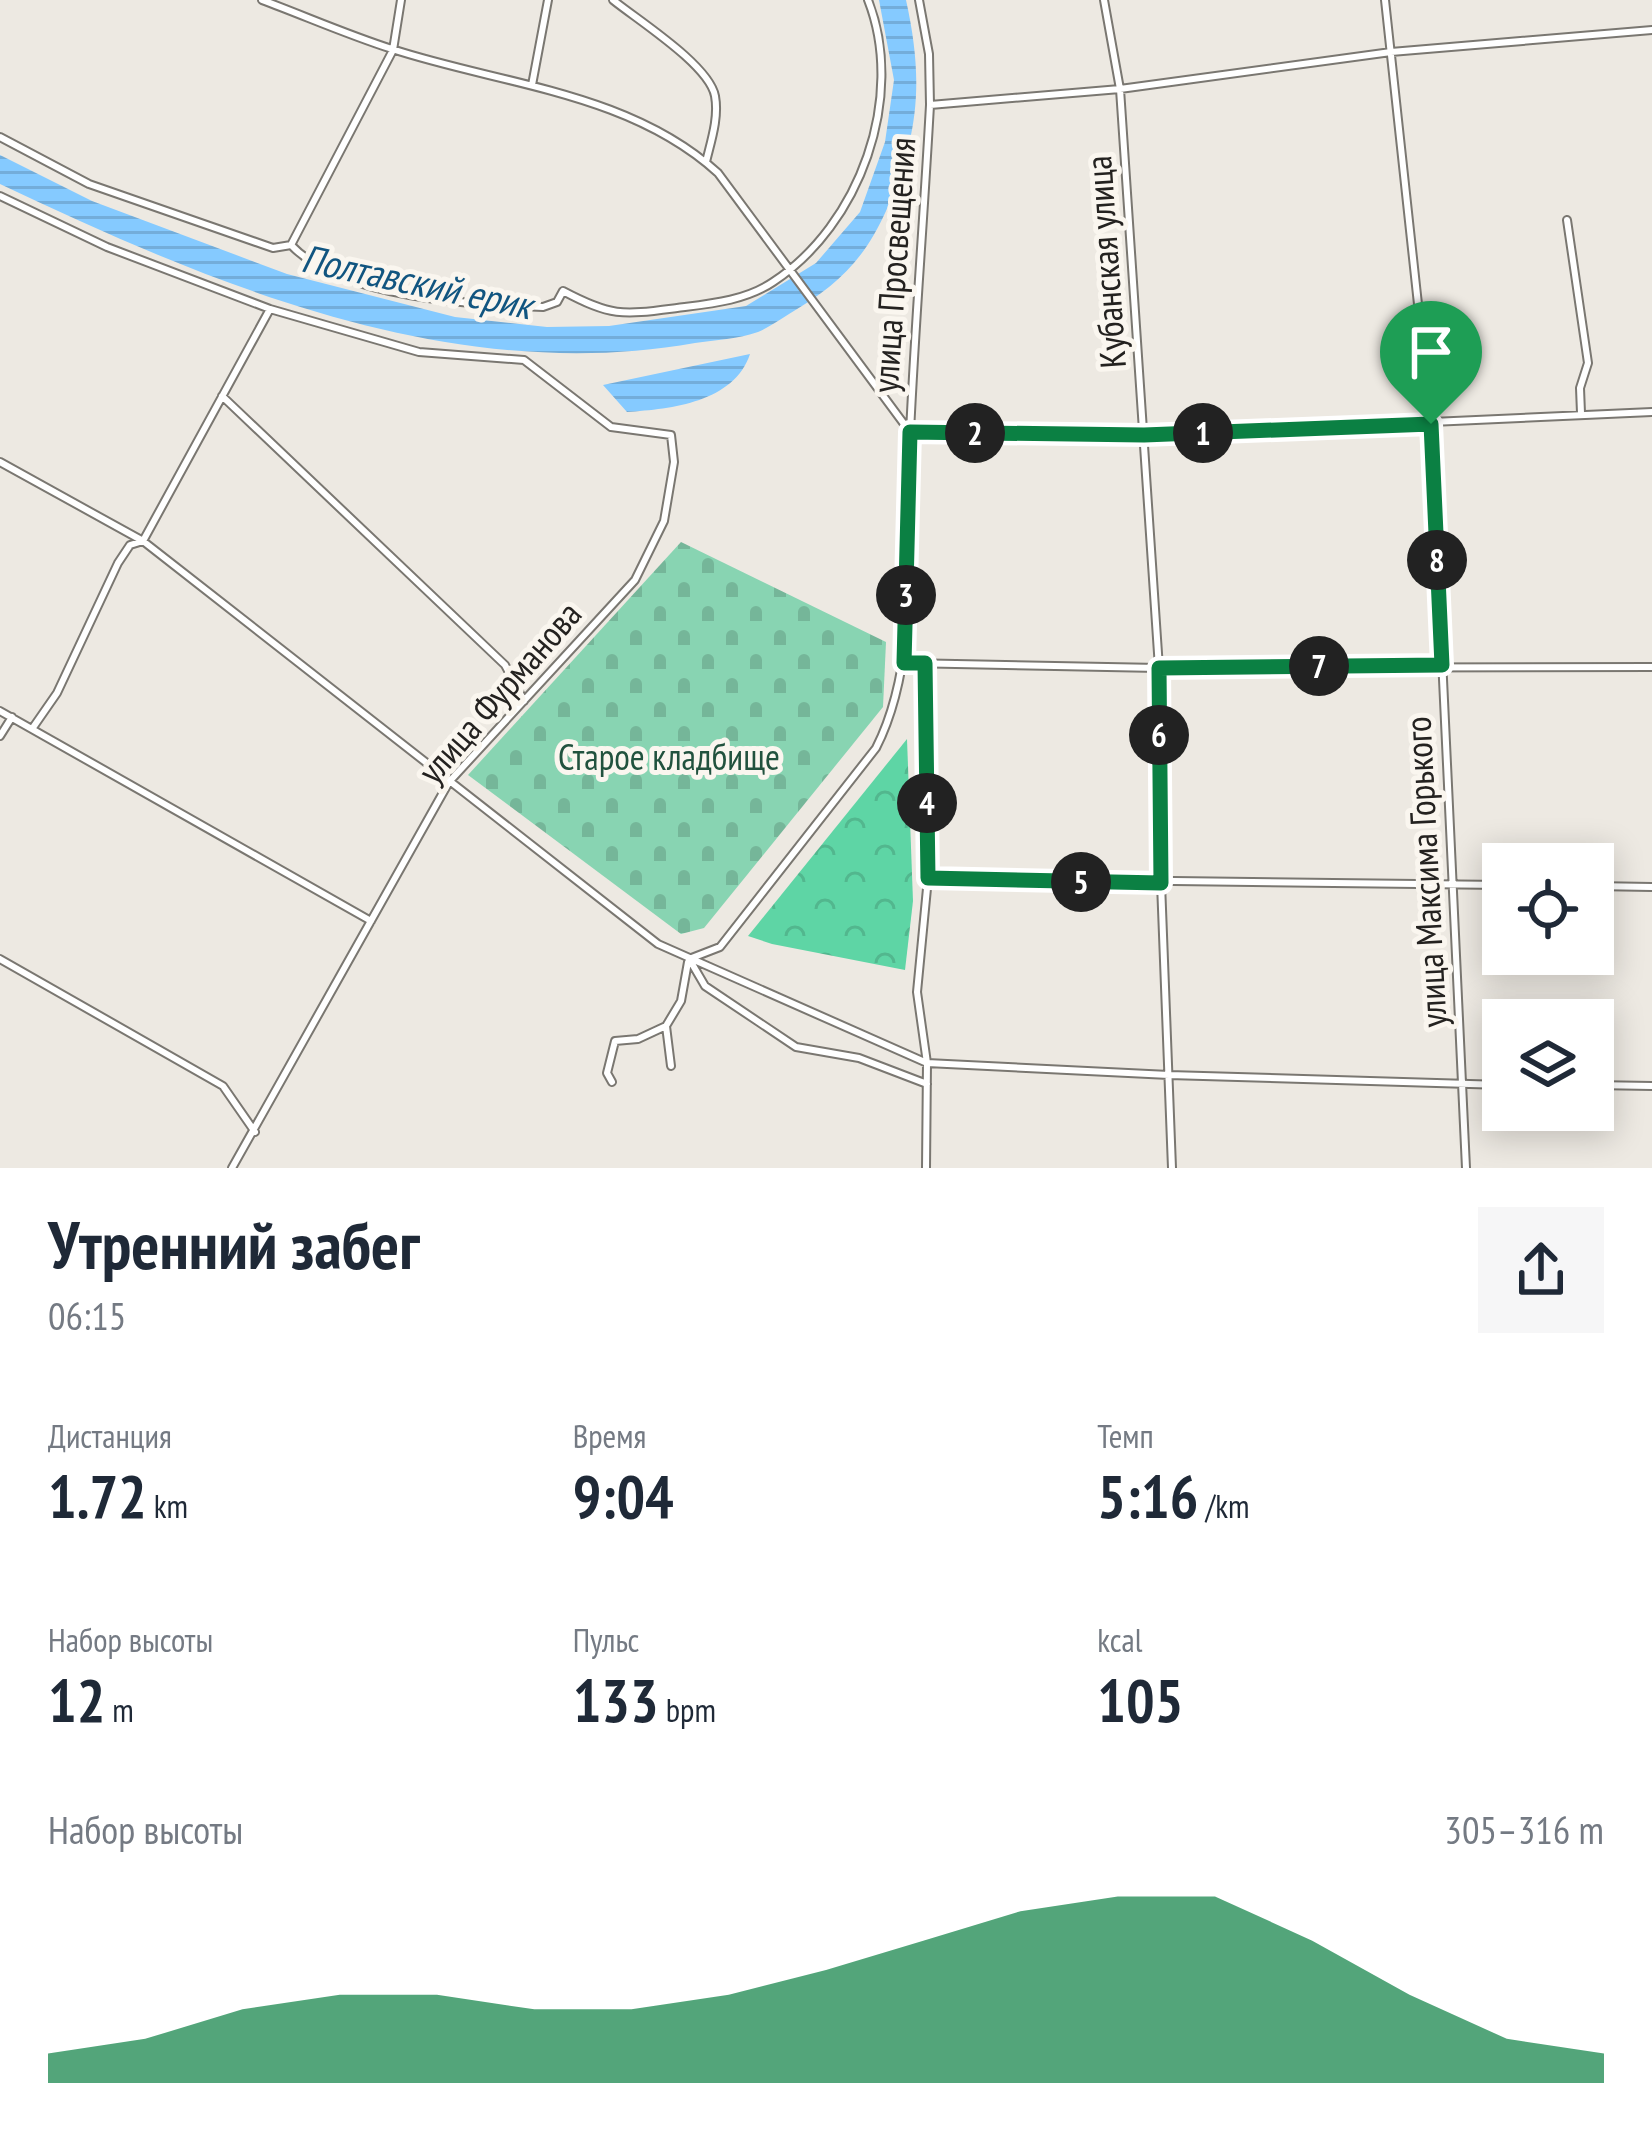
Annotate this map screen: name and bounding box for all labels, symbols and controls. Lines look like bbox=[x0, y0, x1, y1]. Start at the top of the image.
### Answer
street label: улица Просвещения bbox=[861, 136, 925, 394]
street label: Кубанская улица bbox=[1074, 154, 1136, 370]
water label: Полтавский ерик bbox=[297, 232, 541, 331]
pin bbox=[1380, 301, 1482, 424]
icon: arrive bbox=[1398, 319, 1464, 385]
pin: 2 bbox=[945, 403, 1005, 463]
pin: 1 bbox=[1173, 403, 1233, 463]
text: 2 bbox=[967, 411, 983, 454]
text: 1 bbox=[1195, 411, 1211, 454]
pin: 8 bbox=[1407, 530, 1467, 590]
text: 8 bbox=[1429, 538, 1445, 581]
pin: 3 bbox=[876, 565, 936, 625]
text: 3 bbox=[898, 573, 914, 616]
street label: улица Фурманова bbox=[407, 591, 591, 793]
pin: 7 bbox=[1289, 636, 1349, 696]
text: 7 bbox=[1311, 644, 1327, 687]
pin: 6 bbox=[1129, 705, 1189, 765]
text: 6 bbox=[1151, 713, 1167, 756]
street label: улица Максима Горького bbox=[1393, 715, 1457, 1029]
park label: Старое кладбище bbox=[558, 733, 780, 780]
pin: 4 bbox=[897, 773, 957, 833]
text: 4 bbox=[919, 781, 935, 824]
map controls bbox=[1482, 843, 1614, 1131]
button: locate bbox=[1482, 843, 1614, 975]
pin: 5 bbox=[1051, 852, 1111, 912]
text: 5 bbox=[1073, 860, 1089, 903]
button: layers bbox=[1482, 999, 1614, 1131]
text: Утренний забег bbox=[48, 1202, 420, 1287]
button: share bbox=[1478, 1207, 1604, 1333]
text: 06:15 bbox=[48, 1290, 126, 1341]
text: Дистанция bbox=[48, 1414, 172, 1457]
text: Время bbox=[573, 1414, 646, 1457]
text: Темп bbox=[1097, 1414, 1154, 1457]
text: 1.72 bbox=[48, 1457, 147, 1535]
text: 9:04 bbox=[573, 1457, 674, 1535]
text: 5:16 bbox=[1097, 1457, 1198, 1535]
text: km bbox=[147, 1484, 188, 1527]
text: /km bbox=[1198, 1484, 1249, 1527]
text: Набор высоты bbox=[48, 1618, 213, 1661]
text: Пульс bbox=[573, 1618, 639, 1661]
text: kcal bbox=[1097, 1618, 1142, 1661]
text: 12 bbox=[48, 1661, 105, 1739]
text: 133 bbox=[573, 1661, 659, 1739]
text: 105 bbox=[1097, 1661, 1183, 1739]
text: m bbox=[105, 1688, 134, 1731]
text: bpm bbox=[659, 1688, 716, 1731]
text: Набор высоты bbox=[48, 1804, 243, 1855]
text: 305–316 m bbox=[1444, 1804, 1604, 1855]

